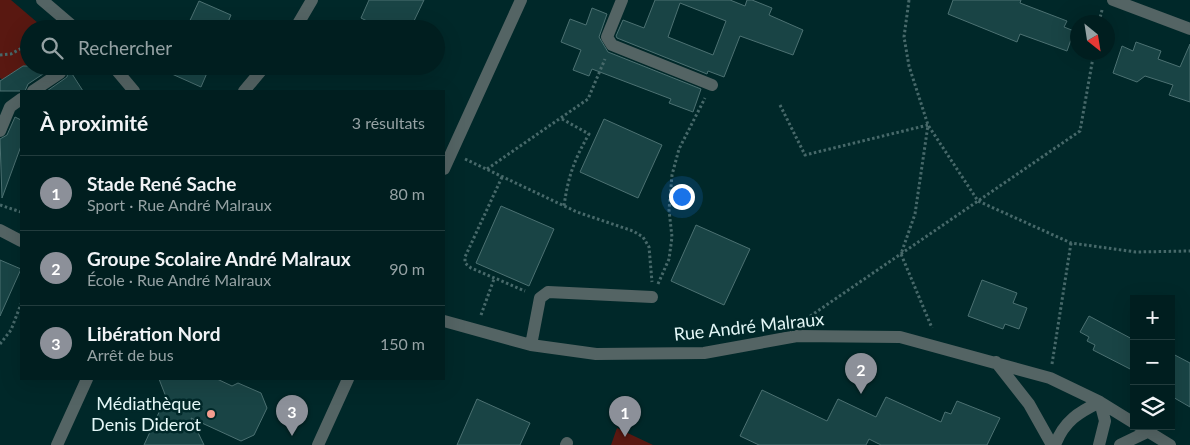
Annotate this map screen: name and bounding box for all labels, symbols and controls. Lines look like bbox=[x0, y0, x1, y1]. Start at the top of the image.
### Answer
north arrow bbox=[1070, 15, 1115, 60]
search box bbox=[20, 20, 445, 75]
icon: search bbox=[38, 34, 66, 62]
text: Rechercher bbox=[78, 36, 172, 59]
text: À proximité bbox=[40, 110, 148, 135]
text: 3 résultats bbox=[352, 113, 425, 132]
text: Stade René Sache bbox=[87, 172, 236, 195]
text: 1 bbox=[51, 184, 61, 203]
text: 80 m bbox=[389, 184, 425, 203]
your location bbox=[669, 184, 695, 210]
text: Sport · Rue André Malraux bbox=[87, 195, 272, 214]
text: Groupe Scolaire André Malraux bbox=[87, 247, 351, 270]
text: 2 bbox=[51, 259, 61, 278]
text: 90 m bbox=[389, 259, 425, 278]
text: École · Rue André Malraux bbox=[87, 270, 271, 289]
map controls bbox=[1130, 295, 1175, 430]
button: + bbox=[1130, 295, 1175, 340]
street label: Rue André Malraux bbox=[673, 307, 825, 345]
text: Libération Nord bbox=[87, 322, 220, 345]
text: 3 bbox=[51, 334, 61, 353]
text: 150 m bbox=[380, 334, 425, 353]
button: − bbox=[1130, 340, 1175, 385]
text: Arrêt de bus bbox=[87, 345, 174, 364]
pin: 2 bbox=[845, 353, 877, 394]
button: layers bbox=[1130, 385, 1175, 430]
place label: Médiathèque Denis Diderot bbox=[91, 392, 202, 435]
pin: 3 bbox=[276, 395, 308, 436]
pin: 1 bbox=[609, 396, 641, 437]
marker: Médiathèque Denis Diderot bbox=[205, 408, 217, 420]

